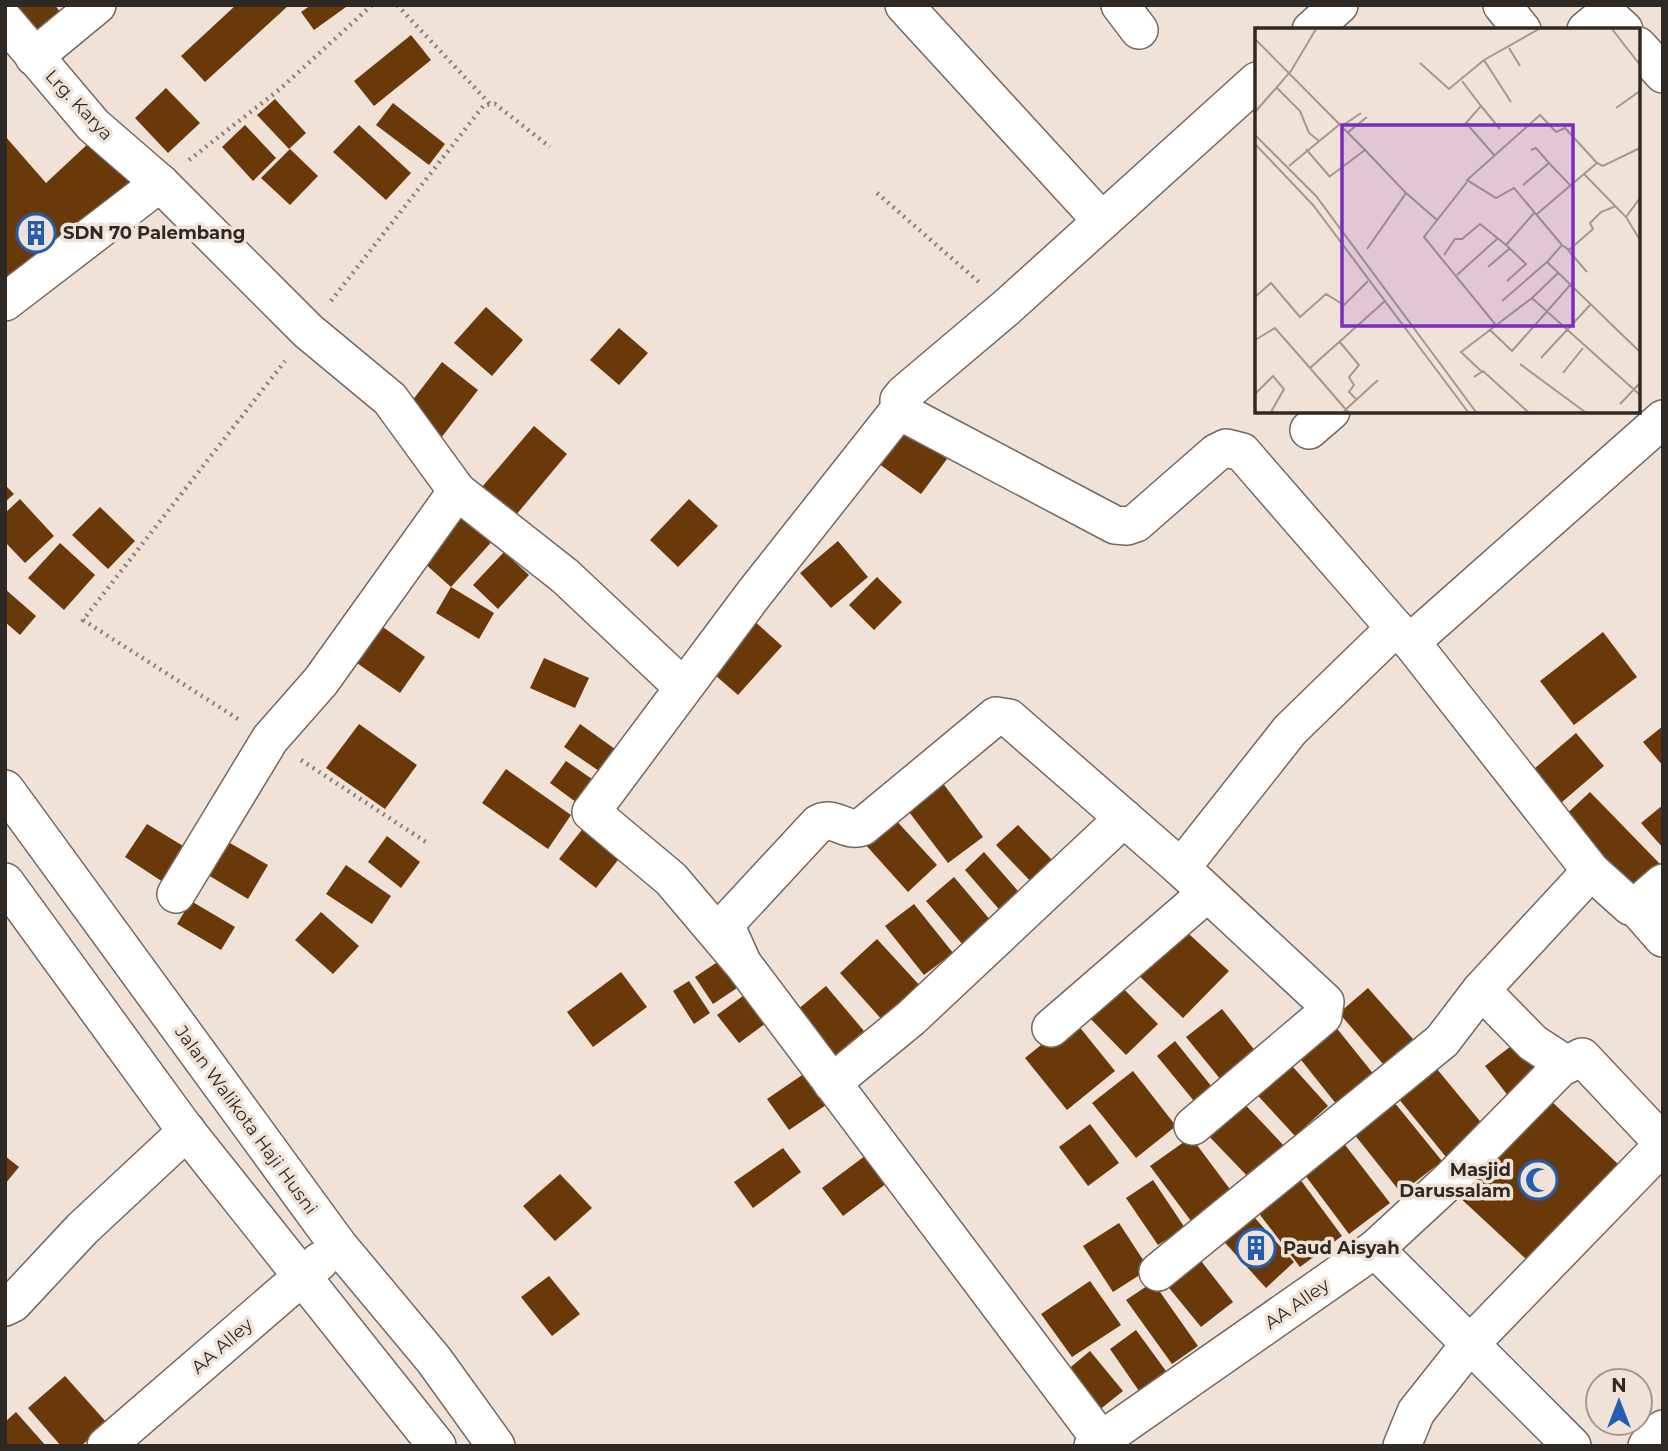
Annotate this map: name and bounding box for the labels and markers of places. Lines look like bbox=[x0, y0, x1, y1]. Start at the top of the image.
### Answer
building icon: SDN 70 Palembang bbox=[15, 212, 57, 254]
place label: SDN 70 Palembang bbox=[63, 222, 245, 244]
place label: Masjid Darussalam bbox=[1399, 1159, 1511, 1202]
mosque icon: Masjid Darussalam bbox=[1517, 1159, 1559, 1201]
building icon: Paud Aisyah bbox=[1235, 1227, 1277, 1269]
place label: Paud Aisyah bbox=[1283, 1237, 1400, 1259]

